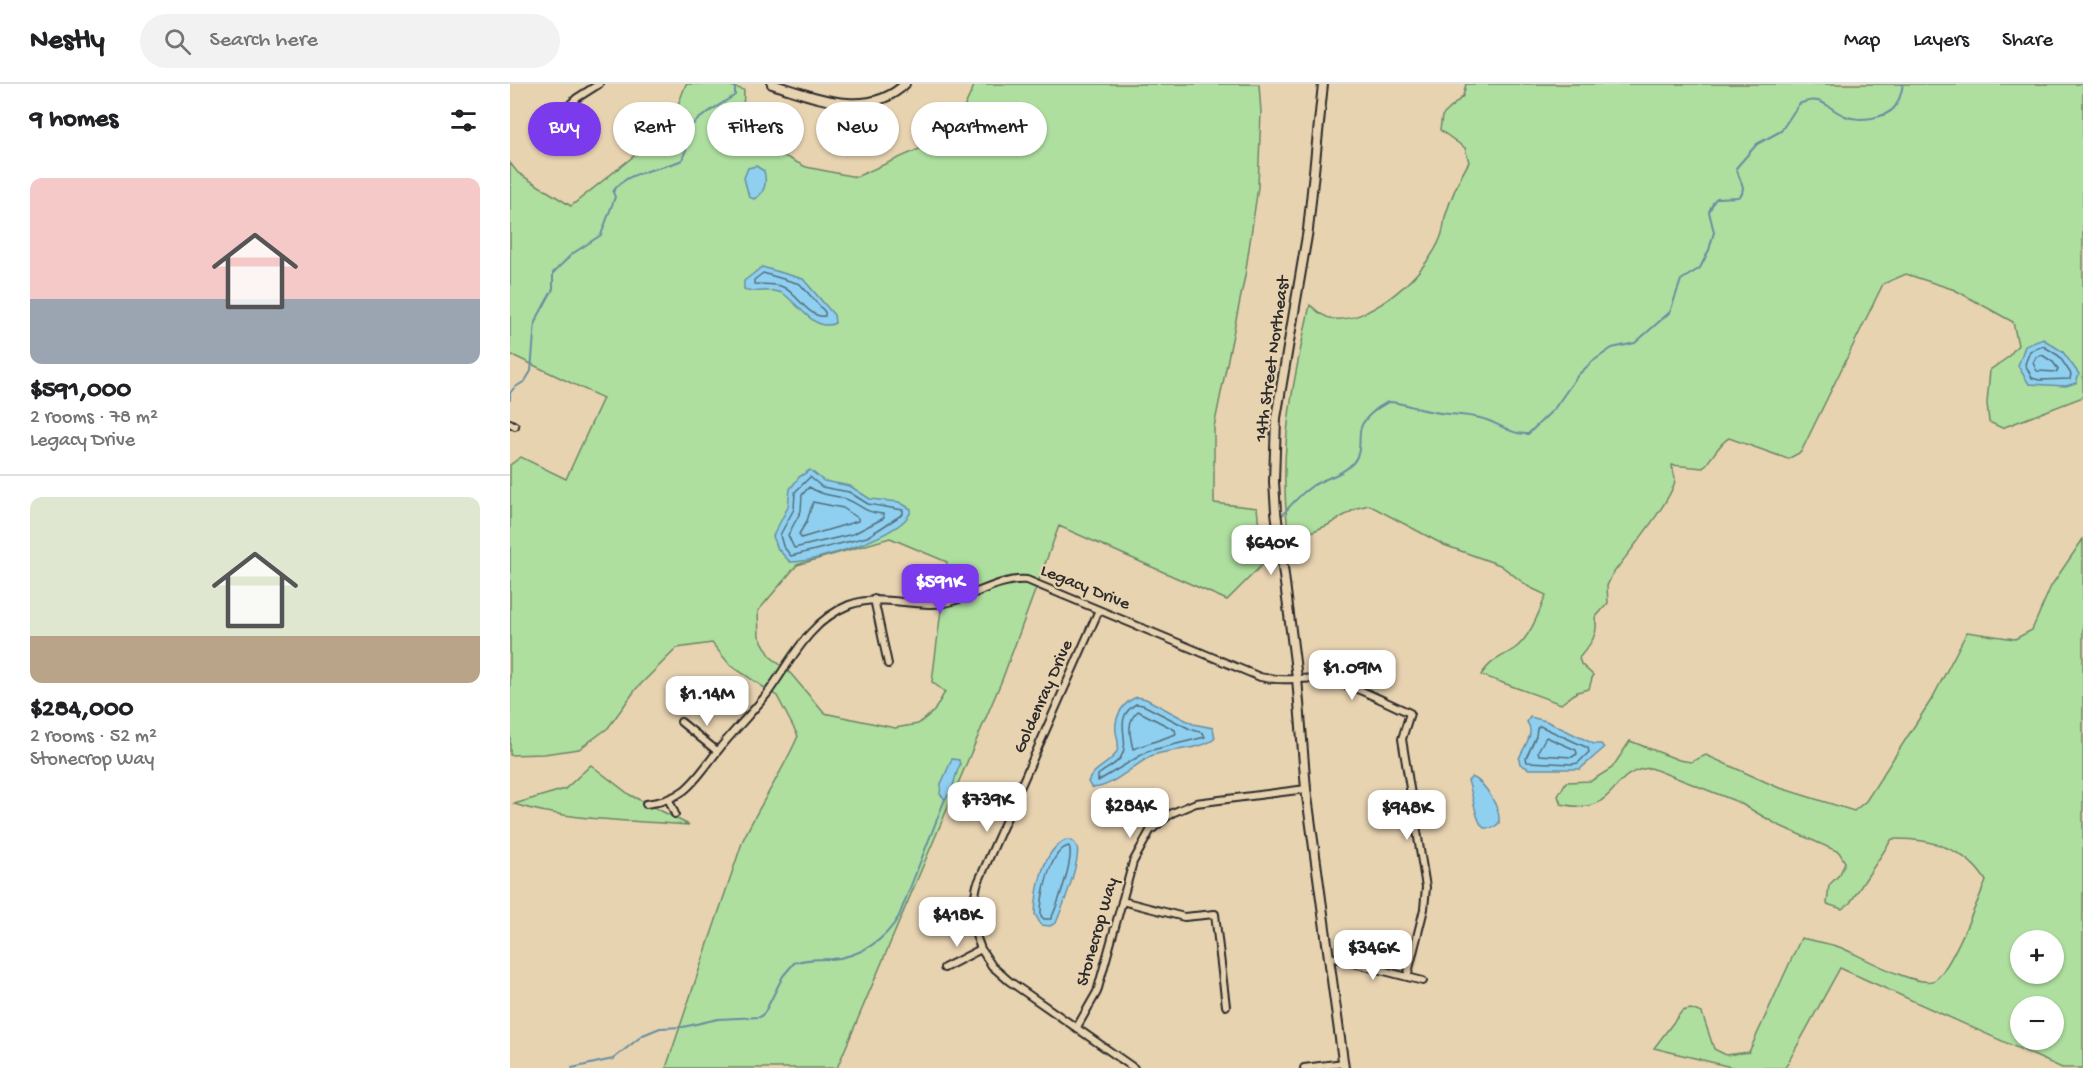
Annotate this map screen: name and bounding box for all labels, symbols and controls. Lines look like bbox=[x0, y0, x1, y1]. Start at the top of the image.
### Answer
search box bbox=[140, 14, 560, 68]
text: Nestly bbox=[30, 25, 104, 58]
icon: search bbox=[161, 25, 194, 58]
text: Search here bbox=[209, 28, 318, 54]
text: Map bbox=[1844, 29, 1880, 54]
text: Layers bbox=[1913, 29, 1969, 54]
text: Share bbox=[2002, 29, 2053, 54]
chip: Buy bbox=[528, 102, 601, 156]
chip: Rent bbox=[613, 102, 695, 156]
chip: Filters bbox=[707, 102, 804, 156]
chip: New bbox=[816, 102, 899, 156]
chip: Apartment bbox=[911, 102, 1047, 156]
icon: filters bbox=[447, 104, 480, 137]
text: 9 homes bbox=[30, 105, 118, 136]
icon: home bbox=[201, 217, 309, 325]
street label: 14th Street Northeast bbox=[1251, 273, 1295, 444]
text: $591,000 bbox=[30, 376, 131, 407]
text: 2 rooms · 78 m² bbox=[30, 407, 158, 430]
text: Legacy Drive bbox=[30, 430, 135, 453]
pin: $640K bbox=[1229, 525, 1313, 576]
text: $640K bbox=[1246, 533, 1296, 556]
icon: home bbox=[201, 536, 309, 644]
street label: Legacy Drive bbox=[1037, 561, 1133, 616]
pin: $591K bbox=[898, 564, 982, 615]
text: $591K bbox=[916, 572, 964, 595]
street label: Goldenray Drive bbox=[1010, 636, 1079, 757]
pin: $1.09M bbox=[1303, 650, 1401, 701]
text: $1.09M bbox=[1323, 658, 1381, 681]
pin: $1.14M bbox=[658, 676, 756, 727]
text: $1.14M bbox=[680, 684, 734, 707]
text: $284,000 bbox=[30, 695, 133, 726]
text: 2 rooms · 52 m² bbox=[30, 726, 157, 749]
text: Stonecrop Way bbox=[30, 749, 154, 772]
pin: $739K bbox=[945, 782, 1029, 833]
pin: $284K bbox=[1088, 788, 1172, 839]
text: $739K bbox=[962, 790, 1012, 813]
pin: $948K bbox=[1365, 790, 1449, 841]
text: $284K bbox=[1105, 796, 1155, 819]
text: $948K bbox=[1382, 798, 1432, 821]
street label: Stonecrop Way bbox=[1072, 875, 1124, 989]
pin: $418K bbox=[915, 897, 999, 948]
text: $418K bbox=[933, 905, 981, 928]
pin: $346K bbox=[1331, 930, 1415, 981]
map controls bbox=[2010, 930, 2064, 1050]
button: + bbox=[2010, 930, 2064, 984]
text: $346K bbox=[1348, 938, 1398, 961]
button: − bbox=[2010, 996, 2064, 1050]

